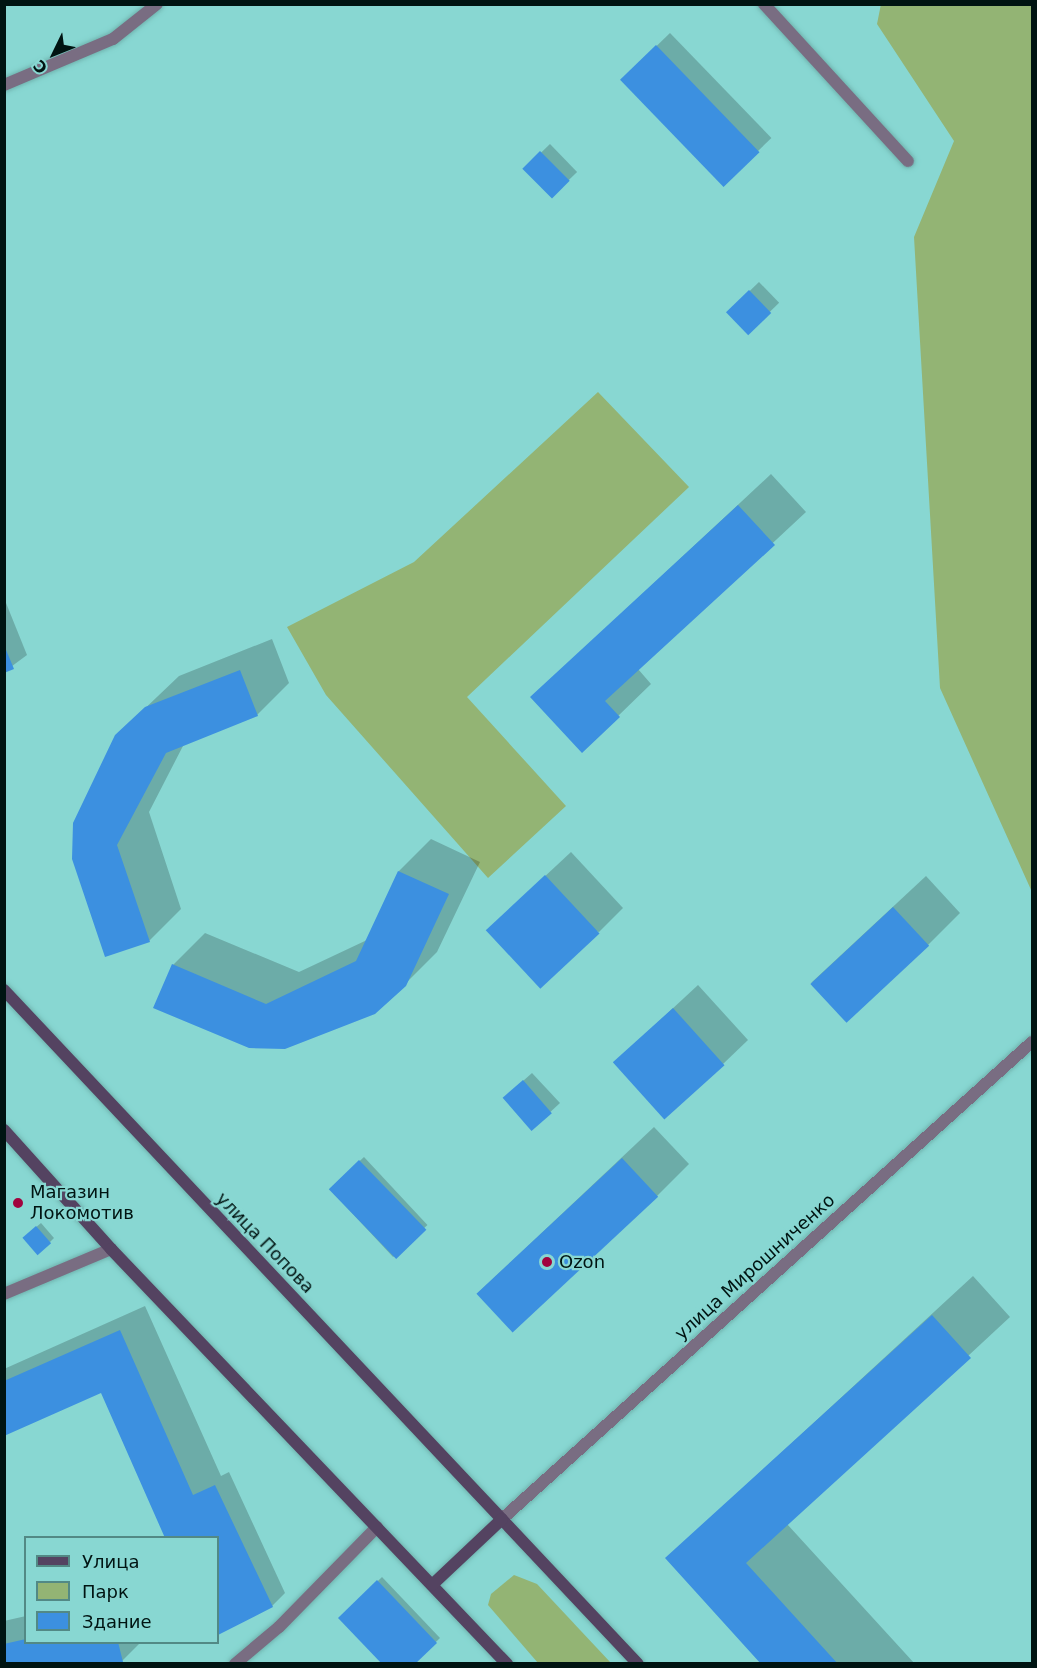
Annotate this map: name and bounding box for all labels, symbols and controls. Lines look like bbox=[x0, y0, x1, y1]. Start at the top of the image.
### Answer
north arrow bbox=[24, 24, 84, 84]
text: С bbox=[30, 56, 51, 77]
place label: Магазин Локомотив bbox=[30, 1182, 134, 1224]
street label: улица Попова bbox=[211, 1188, 319, 1298]
street label: улица Мирошниченко bbox=[671, 1189, 839, 1345]
marker: Магазин Локомотив bbox=[11, 1196, 25, 1210]
place label: Ozon bbox=[559, 1251, 605, 1273]
marker: Ozon bbox=[540, 1255, 554, 1269]
legend bbox=[24, 1536, 219, 1644]
text: Улица bbox=[82, 1551, 139, 1572]
text: Парк bbox=[82, 1581, 129, 1602]
text: Здание bbox=[82, 1611, 152, 1632]

